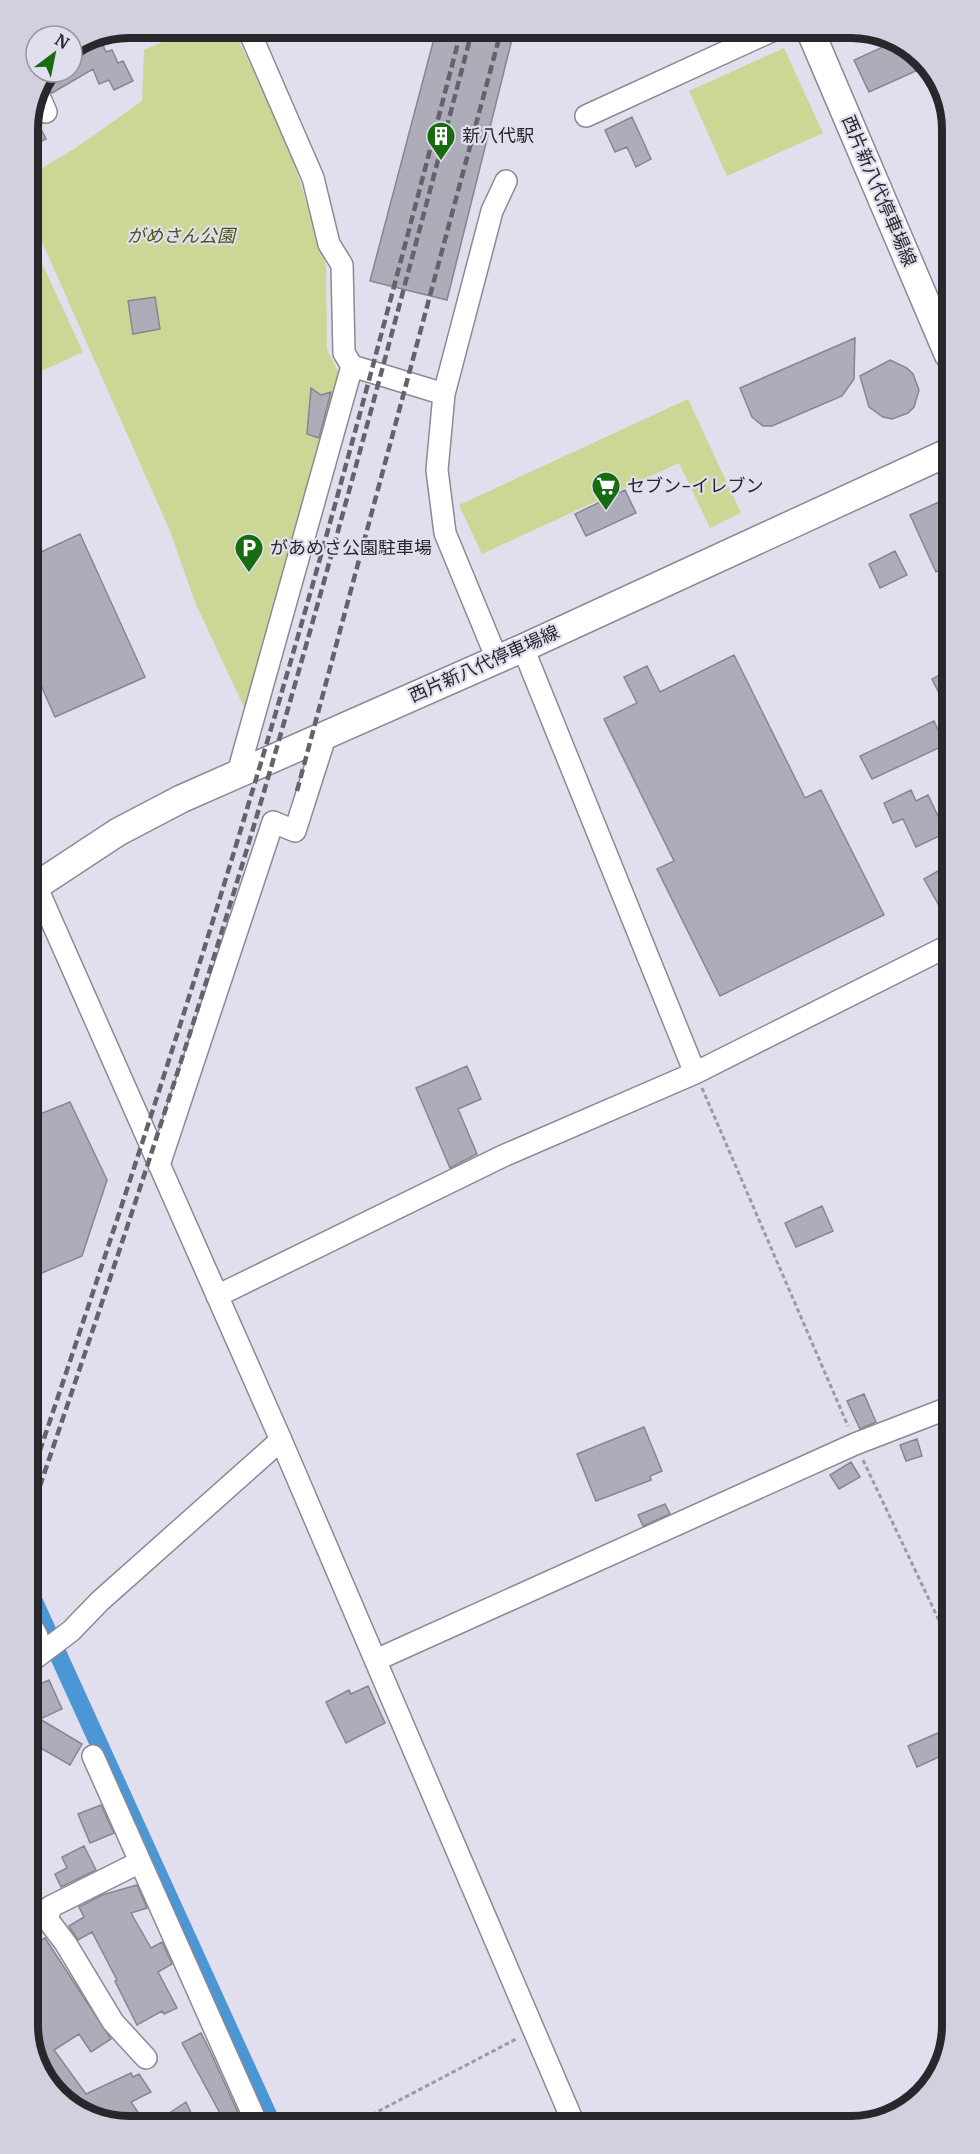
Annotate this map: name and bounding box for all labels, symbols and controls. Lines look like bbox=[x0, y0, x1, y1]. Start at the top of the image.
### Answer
north arrow bbox=[24, 24, 84, 84]
text: N bbox=[51, 29, 73, 53]
street label: 西片新八代停車場線 bbox=[837, 112, 922, 270]
building icon: 新八代駅 bbox=[425, 120, 457, 162]
place label: 新八代駅 bbox=[462, 124, 534, 147]
park label: がめさん公園 bbox=[127, 224, 238, 247]
supermarket icon: セブン-イレブン bbox=[590, 470, 622, 512]
place label: セブン-イレブン bbox=[627, 474, 763, 497]
parking icon: があめさ公園駐車場 bbox=[233, 532, 265, 574]
place label: があめさ公園駐車場 bbox=[270, 536, 432, 559]
street label: 西片新八代停車場線 bbox=[405, 620, 562, 707]

